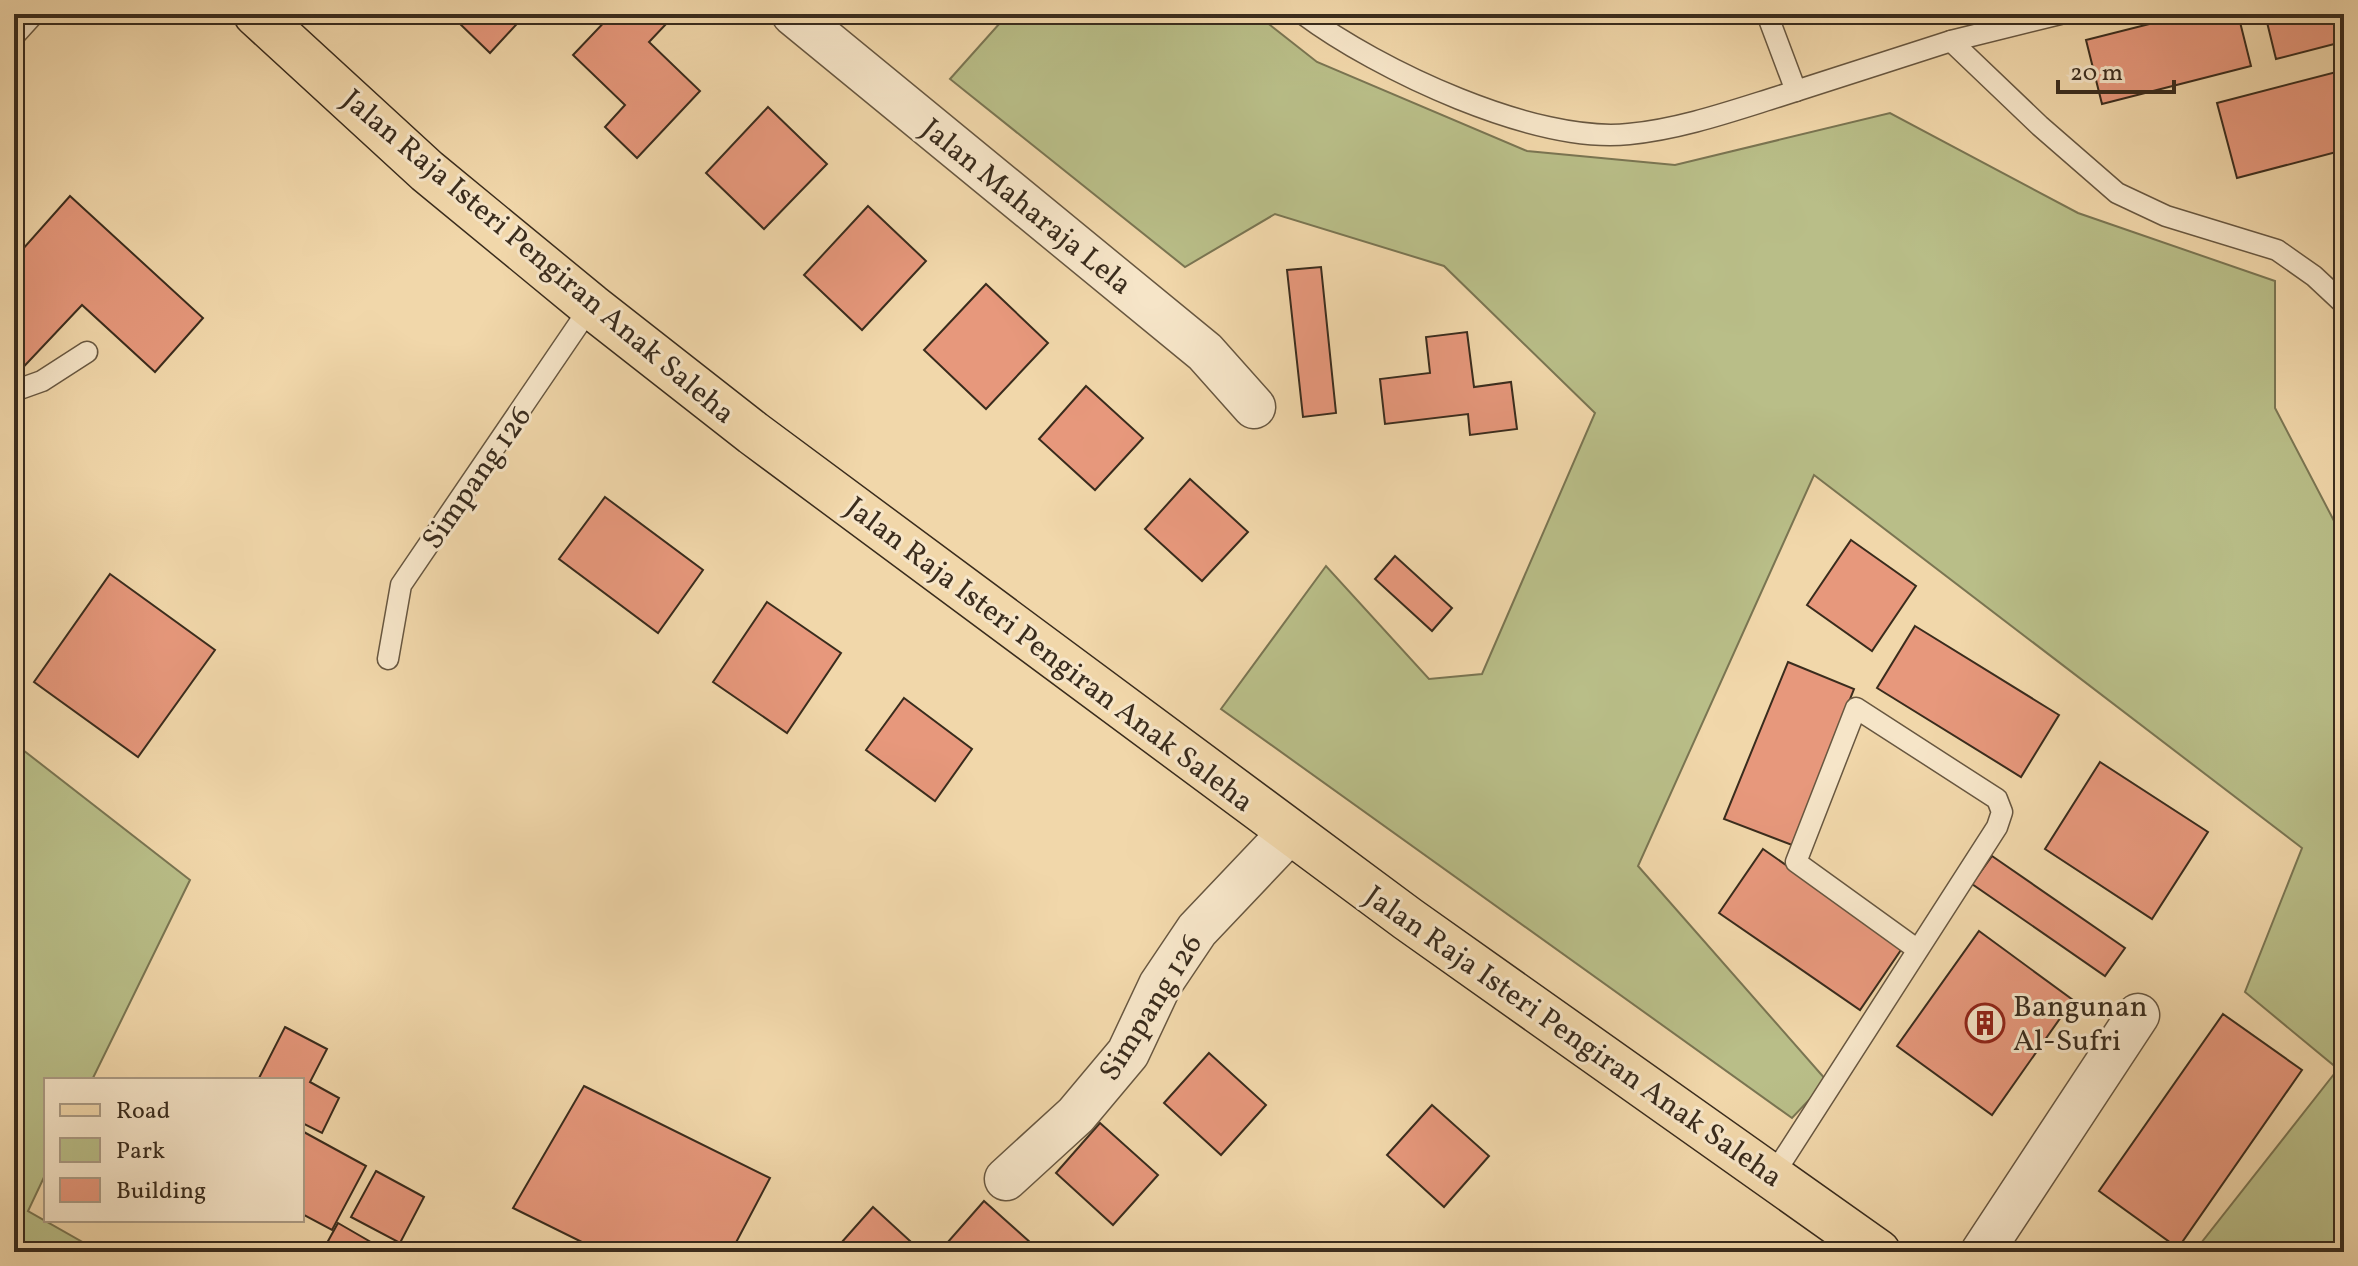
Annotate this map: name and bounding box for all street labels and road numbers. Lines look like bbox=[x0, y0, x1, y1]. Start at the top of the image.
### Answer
street label: Jalan Raja Isteri Pengiran Anak Saleha bbox=[332, 80, 743, 435]
street label: Jalan Maharaja Lela bbox=[911, 109, 1140, 306]
street label: Simpang 126 bbox=[413, 398, 543, 558]
street label: Jalan Raja Isteri Pengiran Anak Saleha bbox=[836, 488, 1262, 823]
street label: Jalan Raja Isteri Pengiran Anak Saleha bbox=[1355, 877, 1790, 1199]
street label: Simpang 126 bbox=[1090, 926, 1214, 1090]

